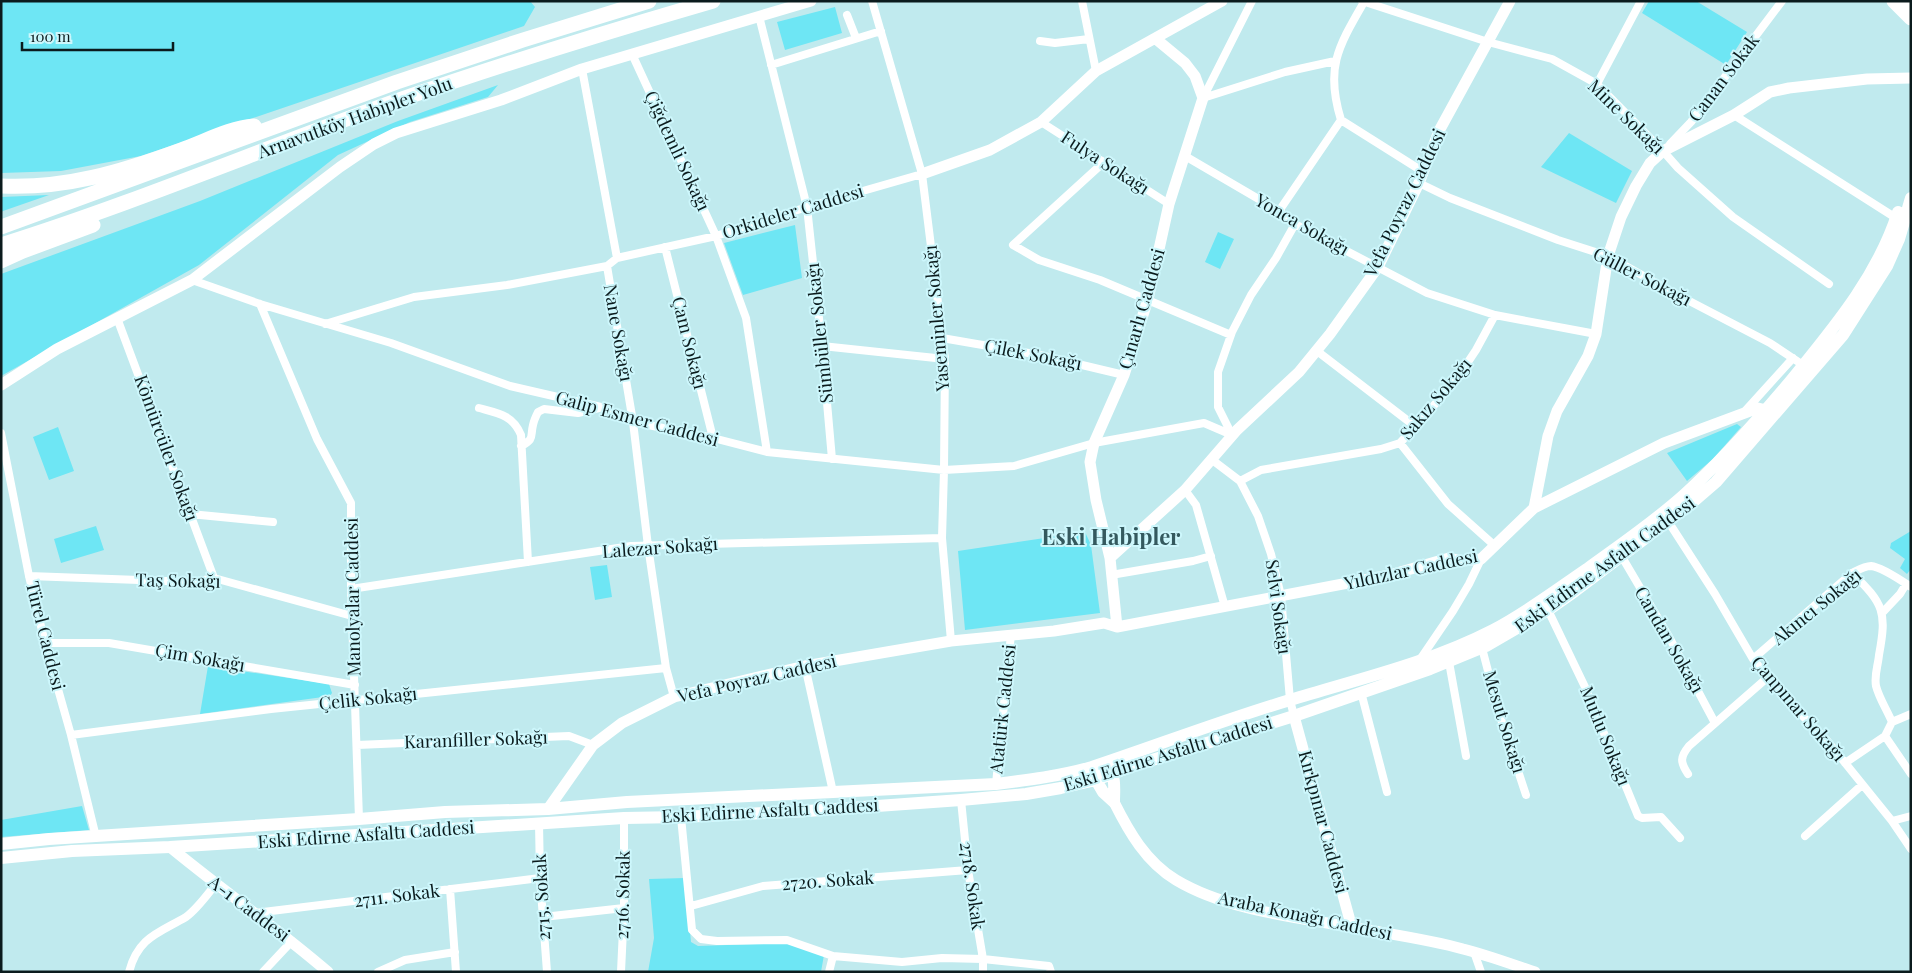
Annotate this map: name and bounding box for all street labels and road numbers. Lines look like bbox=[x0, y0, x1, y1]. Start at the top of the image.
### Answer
street label: Canan Sokak bbox=[1682, 28, 1764, 126]
street label: Arnavutköy Habipler Yolu bbox=[253, 70, 456, 164]
street label: Mine Sokağı bbox=[1583, 74, 1670, 159]
street label: Çiğdemli Sokağı bbox=[639, 86, 716, 215]
street label: Vefa Poyraz Caddesi bbox=[1357, 124, 1450, 282]
street label: Fulya Sokağı bbox=[1057, 125, 1154, 200]
street label: Orkideler Caddesi bbox=[719, 178, 866, 244]
street label: Yonca Sokağı bbox=[1250, 187, 1354, 261]
street label: Güller Sokağı bbox=[1589, 241, 1696, 311]
street label: Yaseminler Sokağı bbox=[918, 244, 954, 393]
street label: Çınarlı Caddesi bbox=[1112, 246, 1170, 372]
street label: Sümbüller Sokağı bbox=[800, 262, 838, 404]
street label: Nane Sokağı bbox=[599, 282, 639, 383]
street label: Çam Sokağı bbox=[667, 294, 713, 392]
street label: Çilek Sokağı bbox=[982, 333, 1084, 375]
street label: Sakız Sokağı bbox=[1394, 352, 1476, 444]
street label: Kömürcüler Sokağı bbox=[129, 371, 205, 524]
street label: Galip Esmer Caddesi bbox=[553, 385, 721, 451]
street label: Eski Edirne Asfaltı Caddesi bbox=[1509, 491, 1699, 638]
street label: Manolyalar Caddesi bbox=[339, 517, 365, 677]
street label: Lalezar Sokağı bbox=[601, 531, 719, 563]
street label: Yıldızlar Caddesi bbox=[1341, 543, 1480, 595]
street label: Selvi Sokağı bbox=[1260, 558, 1298, 656]
street label: Akıncı Sokağı bbox=[1766, 563, 1866, 650]
street label: Taş Sokağı bbox=[135, 567, 221, 593]
street label: Türel Caddesi bbox=[21, 579, 71, 693]
street label: Candan Sokağı bbox=[1630, 582, 1710, 697]
street label: Çim Sokağı bbox=[153, 637, 247, 677]
street label: Atatürk Caddesi bbox=[983, 643, 1021, 776]
street label: Vefa Poyraz Caddesi bbox=[674, 648, 839, 708]
street label: Çanpınar Sokağı bbox=[1746, 650, 1851, 766]
street label: Mesut Sokağı bbox=[1478, 667, 1532, 776]
street label: Çelik Sokağı bbox=[317, 681, 418, 715]
street label: Mutlu Sokağı bbox=[1575, 682, 1637, 789]
street label: Eski Edirne Asfaltı Caddesi bbox=[1060, 710, 1275, 796]
street label: Karanfiller Sokağı bbox=[404, 724, 548, 754]
street label: Kırkpınar Caddesi bbox=[1293, 748, 1355, 896]
street label: Eski Edirne Asfaltı Caddesi bbox=[661, 792, 879, 828]
street label: Eski Edirne Asfaltı Caddesi bbox=[257, 814, 475, 854]
street label: 2718. Sokak bbox=[955, 840, 991, 932]
street label: 2716. Sokak bbox=[609, 850, 635, 940]
street label: 2715. Sokak bbox=[527, 853, 555, 941]
street label: 2720. Sokak bbox=[781, 865, 875, 895]
street label: A-1 Caddesi bbox=[203, 869, 295, 947]
street label: 2711. Sokak bbox=[353, 878, 441, 912]
street label: Araba Konağı Caddesi bbox=[1215, 885, 1394, 945]

